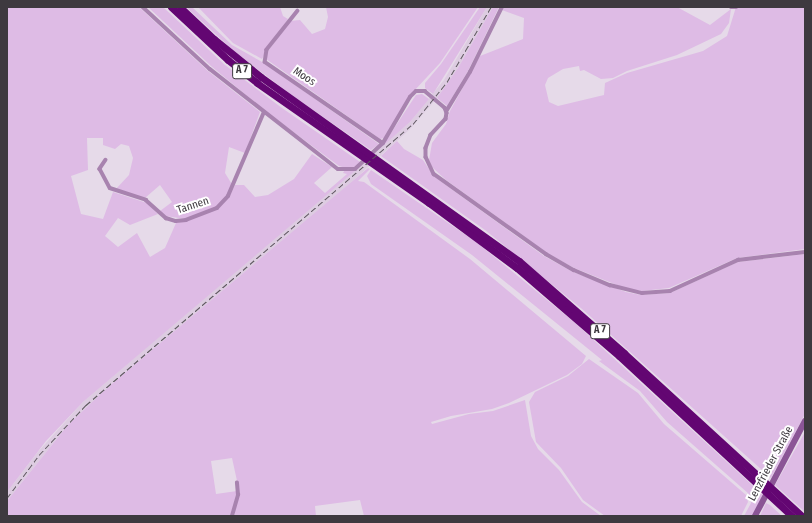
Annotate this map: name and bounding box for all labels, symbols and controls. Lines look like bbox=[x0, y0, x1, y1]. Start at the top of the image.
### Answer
road number: A 7 bbox=[232, 63, 252, 79]
street label: Moos bbox=[290, 65, 318, 89]
street label: Tannen bbox=[175, 195, 211, 217]
road number: A 7 bbox=[590, 323, 610, 339]
street label: Lenzfrieder Straße bbox=[746, 424, 796, 504]

